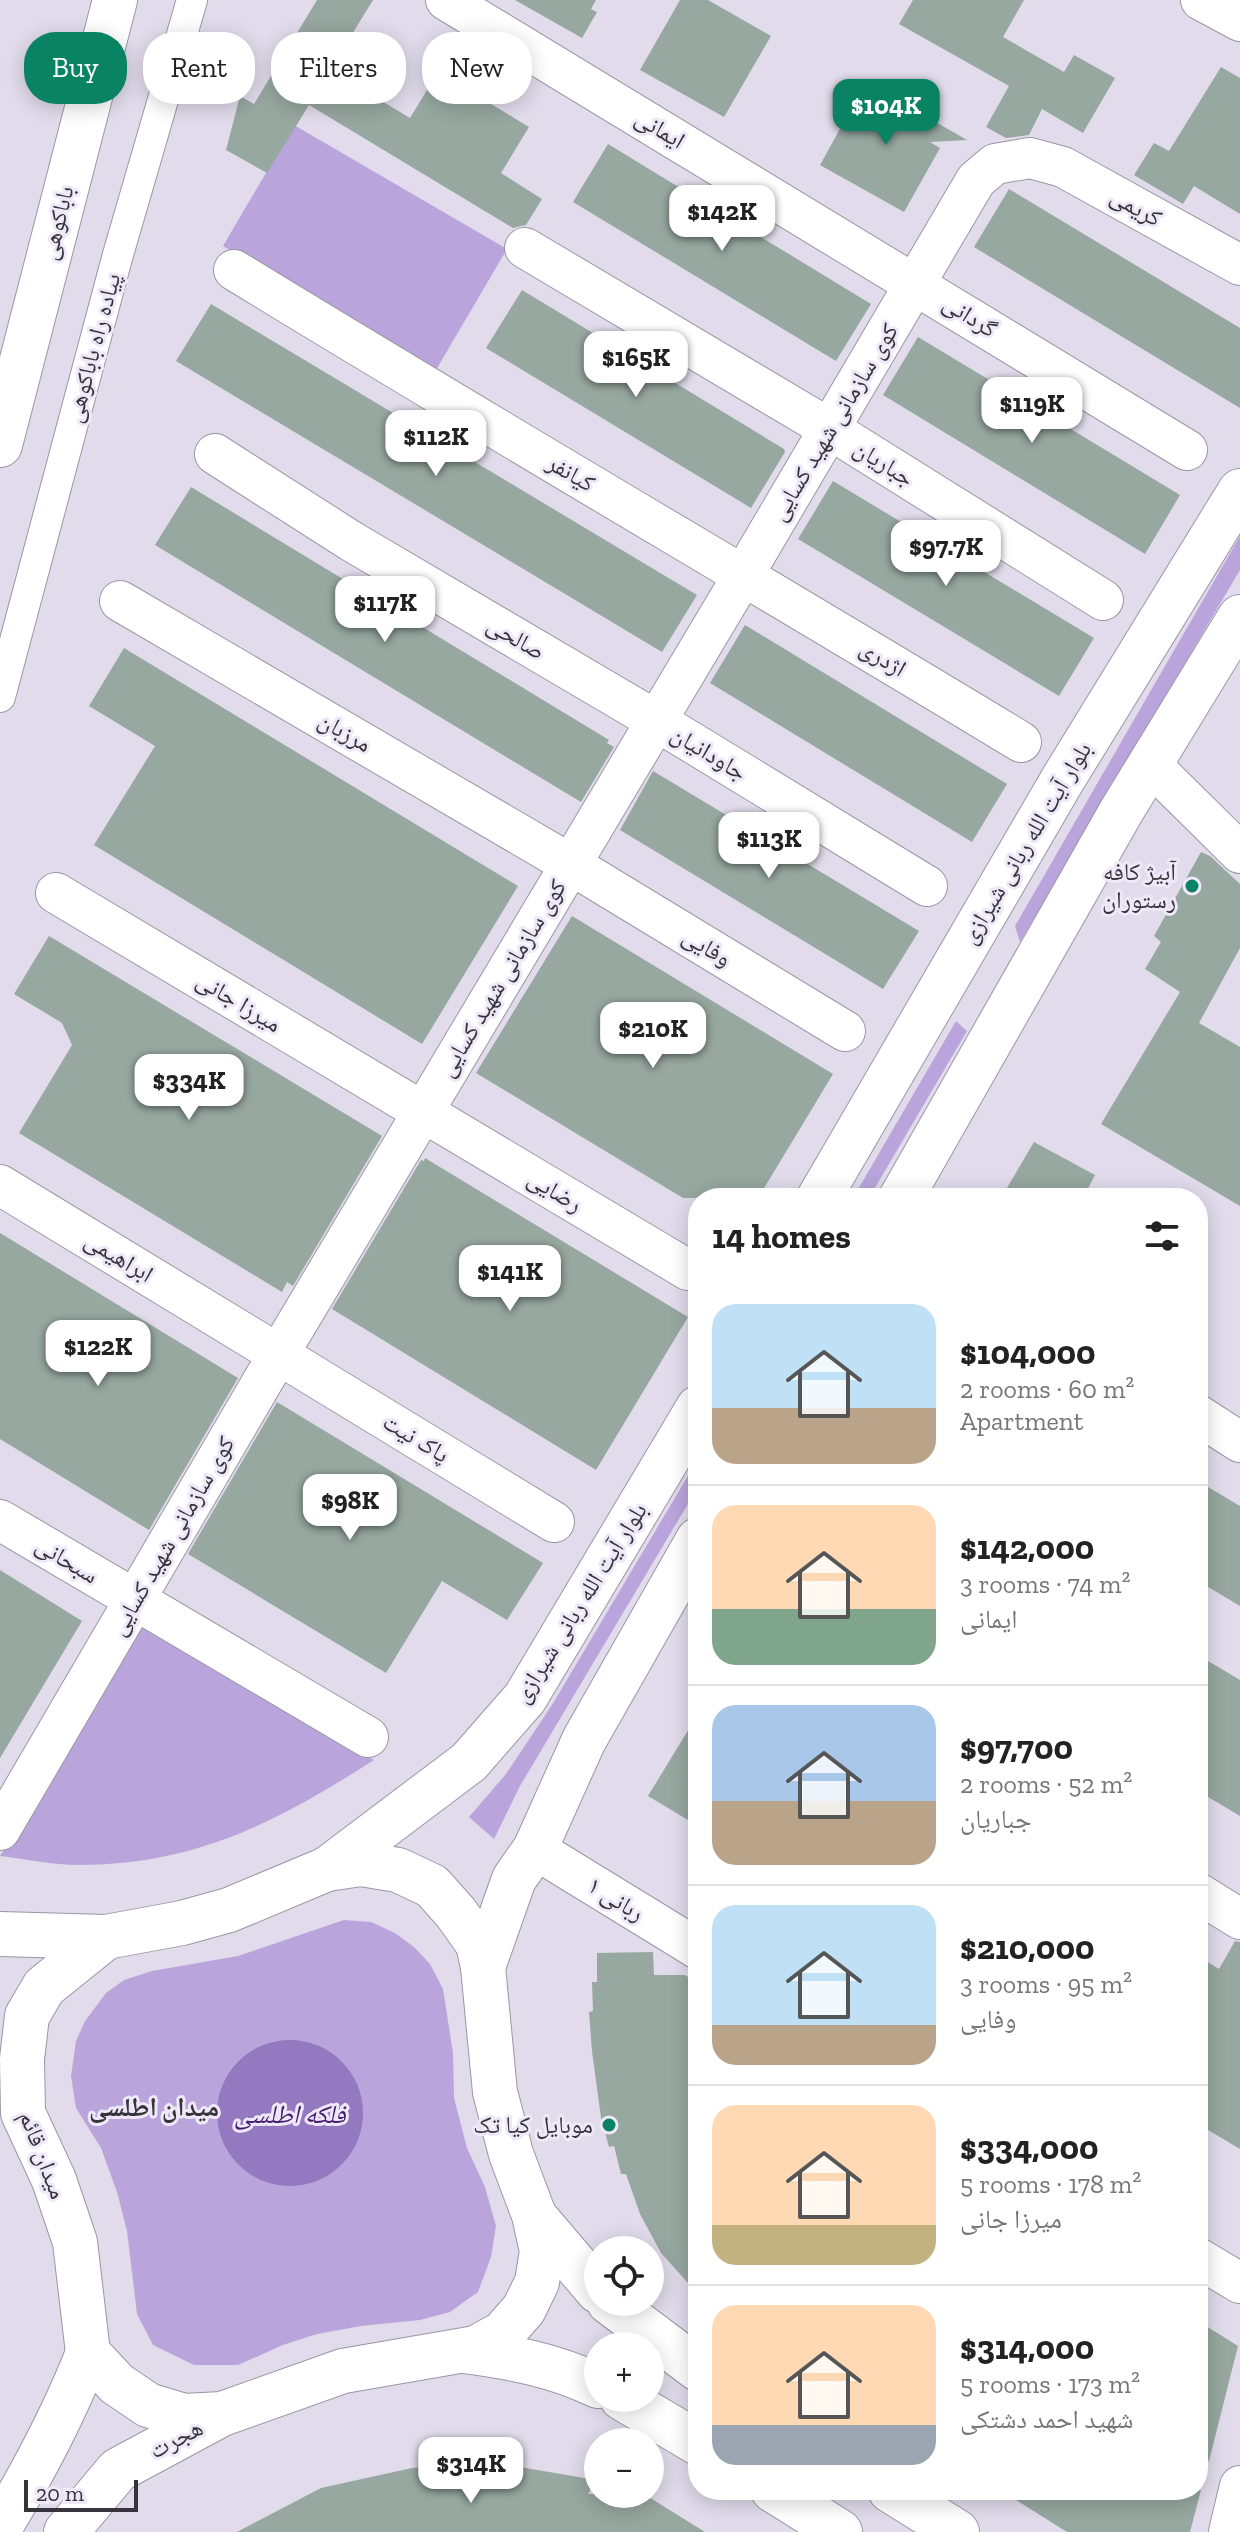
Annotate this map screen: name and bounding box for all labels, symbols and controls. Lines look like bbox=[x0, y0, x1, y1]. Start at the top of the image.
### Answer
chip: Buy bbox=[24, 32, 127, 104]
chip: Rent bbox=[143, 32, 255, 104]
chip: Filters bbox=[271, 32, 406, 104]
chip: New bbox=[422, 32, 532, 104]
pin: $104K bbox=[830, 79, 942, 147]
text: $104K bbox=[851, 89, 921, 121]
street label: ایمانی bbox=[630, 102, 690, 155]
street label: کریمی bbox=[1105, 181, 1167, 232]
street label: باباکوهی bbox=[33, 183, 80, 263]
pin: $142K bbox=[666, 185, 778, 253]
text: $142K bbox=[687, 195, 757, 227]
street label: پیاده راه باباکوهی bbox=[59, 270, 127, 426]
street label: گردانی bbox=[938, 288, 1003, 343]
street label: کوی سازمانی شهید کسایی bbox=[763, 318, 904, 526]
pin: $165K bbox=[580, 331, 692, 399]
text: $165K bbox=[602, 341, 670, 373]
pin: $119K bbox=[976, 377, 1088, 445]
text: $119K bbox=[999, 387, 1065, 419]
pin: $112K bbox=[380, 410, 492, 478]
text: $112K bbox=[403, 420, 469, 452]
street label: جباریان bbox=[849, 433, 920, 492]
street label: کیانفر bbox=[541, 447, 600, 498]
pin: $97.7K bbox=[881, 520, 1011, 588]
text: $97.7K bbox=[909, 530, 983, 562]
pin: $117K bbox=[329, 576, 441, 644]
text: $117K bbox=[353, 586, 417, 618]
street label: صالحی bbox=[482, 609, 551, 666]
street label: اژدری bbox=[855, 633, 912, 683]
street label: مرزبان bbox=[313, 705, 377, 758]
street label: جاودانیان bbox=[666, 719, 753, 787]
street label: بلوار آیت الله ربانی شیرازی bbox=[954, 736, 1097, 949]
pin: $113K bbox=[713, 812, 825, 880]
text: $113K bbox=[736, 822, 802, 854]
place label: آبیژ کافه رستوران bbox=[1102, 857, 1177, 914]
street label: کوی سازمانی شهید کسایی bbox=[431, 874, 572, 1082]
marker: آبیژ کافه رستوران bbox=[1183, 877, 1201, 895]
street label: وفایی bbox=[677, 921, 737, 972]
street label: میرزا جانی bbox=[191, 965, 287, 1038]
pin: $210K bbox=[597, 1002, 709, 1070]
text: $210K bbox=[618, 1012, 688, 1044]
pin: $334K bbox=[133, 1054, 245, 1122]
text: $334K bbox=[153, 1064, 225, 1096]
street label: رضایی bbox=[523, 1163, 588, 1218]
icon: filters bbox=[1140, 1214, 1184, 1258]
text: 14 homes bbox=[712, 1216, 851, 1257]
street label: ابراهیمی bbox=[80, 1225, 159, 1288]
pin: $141K bbox=[454, 1245, 566, 1313]
text: $141K bbox=[477, 1255, 543, 1287]
pin: $122K bbox=[42, 1320, 154, 1388]
text: $122K bbox=[64, 1330, 132, 1362]
text: $104,000 bbox=[960, 1332, 1096, 1373]
icon: home bbox=[776, 1336, 872, 1432]
text: 2 rooms · 60 m² bbox=[960, 1373, 1134, 1405]
text: Apartment bbox=[960, 1405, 1083, 1437]
street label: پاک نیت bbox=[378, 1407, 455, 1469]
street label: کوی سازمانی شهید کسایی bbox=[103, 1431, 240, 1641]
pin: $98K bbox=[303, 1474, 397, 1542]
text: $98K bbox=[321, 1484, 379, 1516]
street label: بلوار آیت الله ربانی شیرازی bbox=[506, 1497, 653, 1708]
text: $142,000 bbox=[960, 1527, 1094, 1568]
street label: سبحانی bbox=[31, 1530, 104, 1589]
icon: home bbox=[776, 1537, 872, 1633]
text: 3 rooms · 74 m² bbox=[960, 1568, 1131, 1600]
text: ایمانی bbox=[960, 1603, 1017, 1635]
text: $97,700 bbox=[960, 1727, 1073, 1768]
icon: home bbox=[776, 1737, 872, 1833]
text: 2 rooms · 52 m² bbox=[960, 1768, 1132, 1800]
text: جباریان bbox=[960, 1803, 1031, 1835]
street label: ربانی ۱ bbox=[583, 1870, 650, 1927]
text: $210,000 bbox=[960, 1927, 1095, 1968]
icon: home bbox=[776, 1937, 872, 2033]
text: 3 rooms · 95 m² bbox=[960, 1968, 1132, 2000]
text: وفایی bbox=[960, 2003, 1016, 2035]
district label: میدان اطلسی bbox=[89, 2091, 219, 2123]
water label: فلکه اطلسی bbox=[234, 2098, 347, 2130]
street label: میدان قائم bbox=[12, 2107, 73, 2203]
place label: موبایل کیا تک bbox=[473, 2110, 593, 2139]
marker: موبایل کیا تک bbox=[600, 2116, 618, 2134]
text: $334,000 bbox=[960, 2127, 1099, 2168]
icon: home bbox=[776, 2137, 872, 2233]
text: 5 rooms · 178 m² bbox=[960, 2168, 1141, 2200]
text: میرزا جانی bbox=[960, 2203, 1062, 2235]
map controls bbox=[584, 2236, 664, 2508]
button: locate bbox=[584, 2236, 664, 2316]
text: $314,000 bbox=[960, 2327, 1094, 2368]
button: + bbox=[584, 2332, 664, 2412]
icon: home bbox=[776, 2337, 872, 2433]
text: 5 rooms · 173 m² bbox=[960, 2368, 1140, 2400]
text: شهید احمد دشتکی bbox=[960, 2403, 1133, 2435]
street label: هجرت bbox=[144, 2413, 207, 2465]
button: − bbox=[584, 2428, 664, 2508]
pin: $314K bbox=[415, 2437, 527, 2505]
text: $314K bbox=[436, 2447, 506, 2479]
scale bar bbox=[24, 2476, 138, 2512]
text: 20 m bbox=[36, 2480, 84, 2507]

